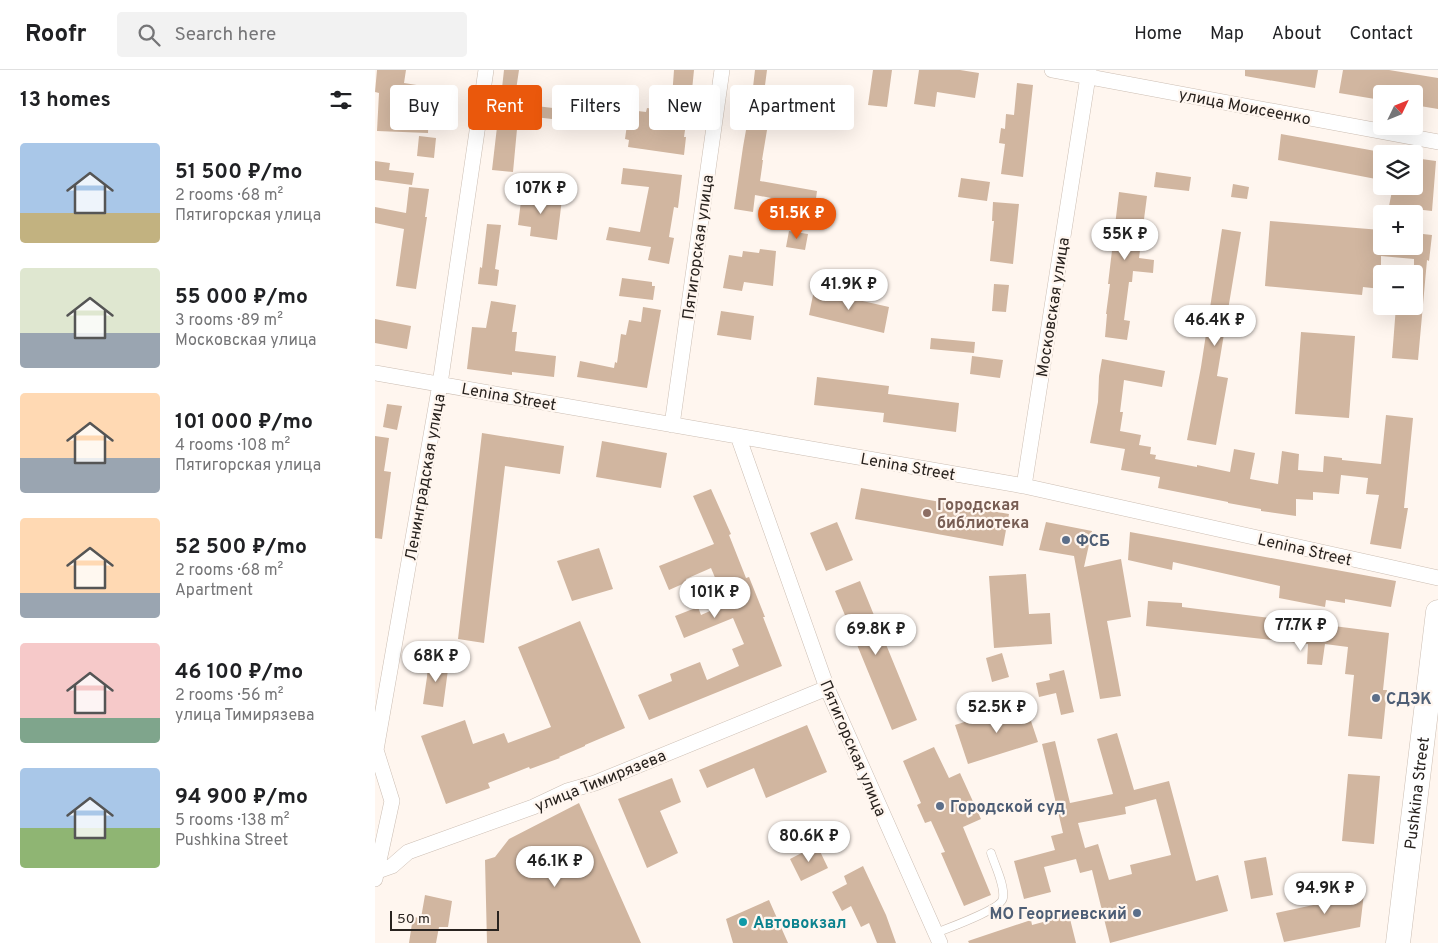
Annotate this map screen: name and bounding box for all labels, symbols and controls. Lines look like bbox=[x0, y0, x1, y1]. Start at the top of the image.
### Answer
search box bbox=[117, 12, 467, 57]
text: Roofr bbox=[25, 20, 87, 50]
icon: search bbox=[135, 21, 163, 49]
text: Search here bbox=[175, 23, 276, 47]
text: Home bbox=[1134, 23, 1182, 46]
text: Map bbox=[1210, 23, 1244, 46]
text: About bbox=[1272, 23, 1321, 46]
text: Contact bbox=[1349, 23, 1413, 46]
chip: Buy bbox=[390, 85, 458, 130]
chip: Rent bbox=[468, 85, 542, 130]
chip: Filters bbox=[552, 85, 639, 130]
chip: New bbox=[649, 85, 720, 130]
chip: Apartment bbox=[730, 85, 854, 130]
street label: улица Моисеенко bbox=[1177, 85, 1312, 131]
north arrow bbox=[1373, 85, 1423, 135]
map controls bbox=[1373, 85, 1423, 315]
icon: filters bbox=[327, 86, 355, 114]
text: 13 homes bbox=[20, 87, 111, 114]
button: layers bbox=[1373, 145, 1423, 195]
text: 51 500 ₽/mo bbox=[175, 159, 302, 186]
icon: home bbox=[60, 163, 120, 223]
pin: 107K ₽ bbox=[500, 172, 582, 215]
street label: Пятигорская улица bbox=[679, 174, 719, 321]
text: 107K ₽ bbox=[516, 179, 567, 199]
text: 2 rooms · 68 m² bbox=[175, 186, 283, 206]
pin: 51.5K ₽ bbox=[751, 198, 843, 240]
text: 51.5K ₽ bbox=[769, 204, 825, 224]
button: + bbox=[1373, 205, 1423, 255]
text: Пятигорская улица bbox=[175, 206, 321, 226]
pin: 55K ₽ bbox=[1090, 218, 1160, 261]
text: 55K ₽ bbox=[1102, 225, 1148, 245]
street label: Московская улица bbox=[1033, 236, 1075, 379]
button: − bbox=[1373, 265, 1423, 315]
pin: 41.9K ₽ bbox=[803, 268, 895, 311]
text: 41.9K ₽ bbox=[821, 275, 877, 295]
text: 55 000 ₽/mo bbox=[175, 284, 308, 311]
icon: home bbox=[60, 288, 120, 348]
pin: 46.4K ₽ bbox=[1169, 304, 1261, 347]
text: 3 rooms · 89 m² bbox=[175, 311, 283, 331]
text: 46.4K ₽ bbox=[1185, 311, 1245, 331]
text: Московская улица bbox=[175, 331, 316, 351]
street label: Lenina Street bbox=[460, 380, 558, 416]
street label: Ленинградская улица bbox=[401, 392, 451, 562]
text: 101 000 ₽/mo bbox=[175, 409, 313, 436]
icon: home bbox=[60, 413, 120, 473]
text: 4 rooms · 108 m² bbox=[175, 436, 290, 456]
street label: Lenina Street bbox=[859, 450, 957, 486]
text: Пятигорская улица bbox=[175, 456, 321, 476]
place label: Городская библиотека bbox=[937, 496, 1029, 534]
marker: Городская библиотека bbox=[921, 507, 933, 519]
street label: Lenina Street bbox=[1255, 530, 1354, 572]
place label: ФСБ bbox=[1076, 532, 1110, 552]
text: 52 500 ₽/mo bbox=[175, 534, 307, 561]
marker: ФСБ bbox=[1060, 534, 1072, 546]
icon: home bbox=[60, 538, 120, 598]
text: 2 rooms · 68 m² bbox=[175, 561, 283, 581]
pin: 101K ₽ bbox=[674, 576, 756, 619]
text: Apartment bbox=[175, 581, 253, 601]
text: 101K ₽ bbox=[690, 583, 740, 603]
pin: 77.7K ₽ bbox=[1255, 610, 1347, 652]
pin: 69.8K ₽ bbox=[830, 614, 922, 656]
text: 77.7K ₽ bbox=[1275, 616, 1327, 636]
text: 69.8K ₽ bbox=[846, 620, 906, 640]
pin: 68K ₽ bbox=[401, 640, 471, 683]
text: 68K ₽ bbox=[413, 647, 459, 667]
text: 46 100 ₽/mo bbox=[175, 659, 303, 686]
icon: home bbox=[60, 663, 120, 723]
street label: Пятигорская улица bbox=[814, 678, 890, 820]
text: 2 rooms · 56 m² bbox=[175, 686, 284, 706]
place label: СДЭК bbox=[1386, 690, 1432, 710]
pin: 52.5K ₽ bbox=[951, 692, 1043, 734]
marker: СДЭК bbox=[1370, 692, 1382, 704]
text: 52.5K ₽ bbox=[967, 698, 1027, 718]
text: улица Тимирязева bbox=[175, 706, 315, 726]
street label: Pushkina Street bbox=[1401, 736, 1435, 851]
street label: улица Тимирязева bbox=[532, 746, 669, 817]
text: 94 900 ₽/mo bbox=[175, 784, 308, 811]
icon: home bbox=[60, 788, 120, 848]
place label: Городской суд bbox=[950, 798, 1065, 818]
marker: Городской суд bbox=[934, 800, 946, 812]
text: 5 rooms · 138 m² bbox=[175, 811, 290, 831]
pin: 80.6K ₽ bbox=[763, 820, 855, 863]
text: 80.6K ₽ bbox=[779, 827, 839, 847]
text: Pushkina Street bbox=[175, 831, 288, 851]
pin: 46.1K ₽ bbox=[509, 846, 601, 888]
text: 46.1K ₽ bbox=[527, 852, 583, 872]
pin: 94.9K ₽ bbox=[1279, 872, 1371, 915]
text: 94.9K ₽ bbox=[1295, 879, 1355, 899]
place label: МО Георгиевский bbox=[990, 905, 1127, 925]
marker: МО Георгиевский bbox=[1131, 907, 1143, 919]
scale bar bbox=[390, 908, 499, 931]
text: 50 m bbox=[397, 911, 430, 928]
place label: Автовокзал bbox=[753, 914, 847, 934]
marker: Автовокзал bbox=[737, 916, 749, 928]

